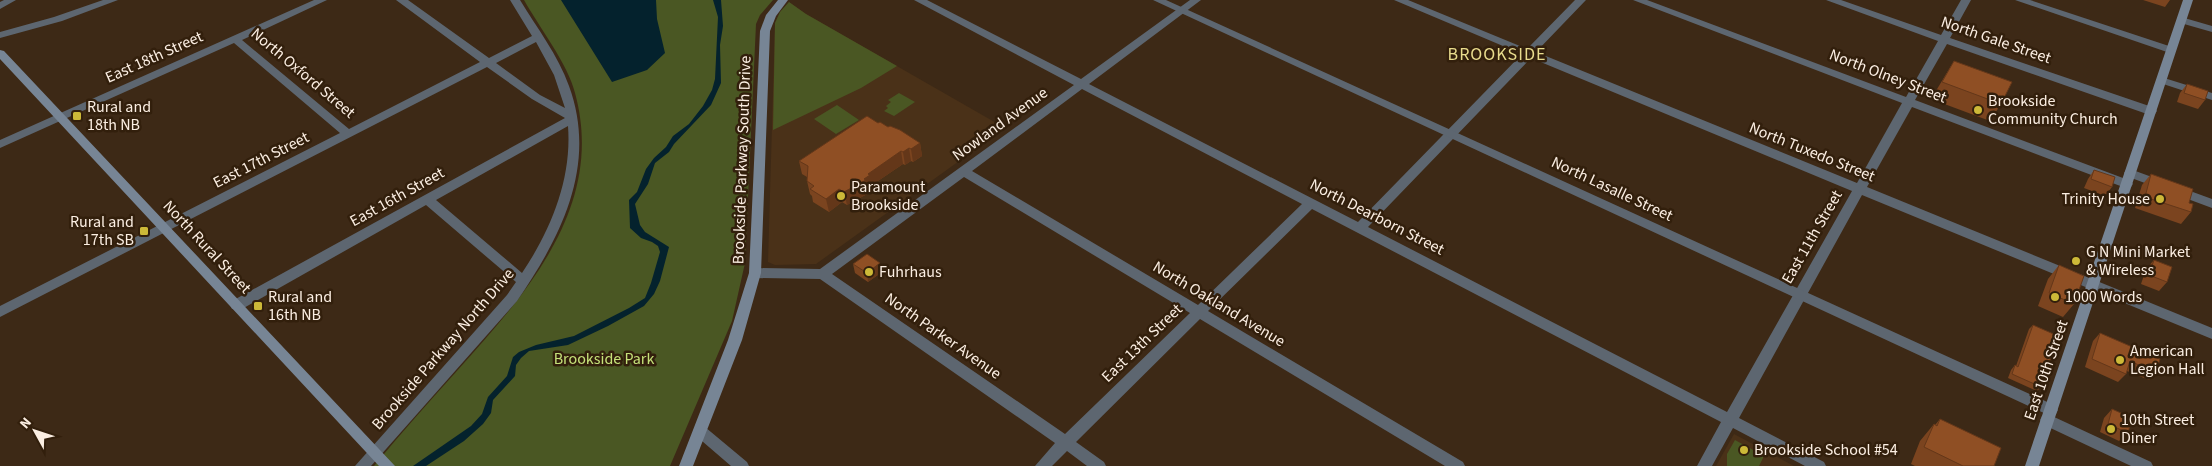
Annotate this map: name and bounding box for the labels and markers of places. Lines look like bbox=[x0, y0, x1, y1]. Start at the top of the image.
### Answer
place label: Brookside Community Church bbox=[1988, 90, 2118, 130]
place label: Rural and 18th NB bbox=[87, 96, 151, 136]
marker: Brookside Community Church bbox=[1972, 104, 1984, 116]
marker: Rural and 18th NB bbox=[71, 110, 83, 122]
place label: Paramount Brookside bbox=[851, 176, 926, 216]
place label: Trinity House bbox=[2061, 188, 2150, 210]
marker: Paramount Brookside bbox=[835, 190, 847, 202]
marker: Trinity House bbox=[2154, 193, 2166, 205]
place label: Rural and 17th SB bbox=[70, 211, 134, 251]
marker: Rural and 17th SB bbox=[138, 225, 150, 237]
place label: G N Mini Market & Wireless bbox=[2086, 241, 2191, 281]
marker: G N Mini Market & Wireless bbox=[2070, 255, 2082, 267]
place label: Fuhrhaus bbox=[879, 261, 942, 283]
marker: Fuhrhaus bbox=[863, 266, 875, 278]
place label: Rural and 16th NB bbox=[268, 286, 332, 326]
place label: 1000 Words bbox=[2065, 286, 2143, 308]
marker: 1000 Words bbox=[2049, 291, 2061, 303]
marker: Rural and 16th NB bbox=[252, 300, 264, 312]
place label: American Legion Hall bbox=[2130, 340, 2205, 380]
marker: American Legion Hall bbox=[2114, 354, 2126, 366]
place label: 10th Street Diner bbox=[2121, 409, 2195, 449]
marker: 10th Street Diner bbox=[2105, 423, 2117, 435]
place label: Brookside School #54 bbox=[1754, 439, 1898, 461]
marker: Brookside School #54 bbox=[1738, 444, 1750, 456]

